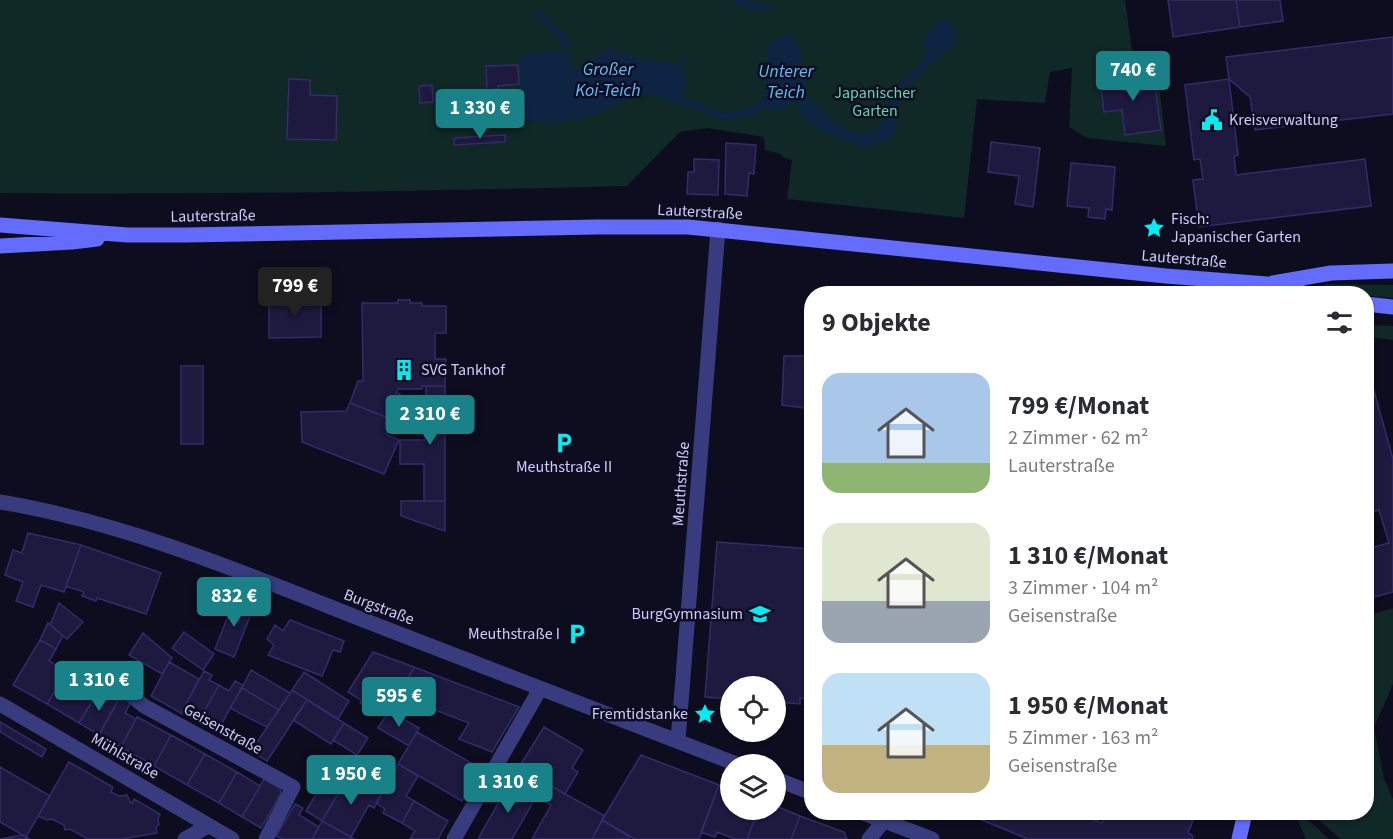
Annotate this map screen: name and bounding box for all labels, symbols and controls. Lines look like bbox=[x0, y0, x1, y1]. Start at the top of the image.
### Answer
pin: 740 € bbox=[1091, 51, 1175, 102]
text: 740 € bbox=[1110, 56, 1156, 84]
water label: Großer Koi-Teich bbox=[575, 57, 641, 103]
water label: Unterer Teich bbox=[758, 59, 815, 105]
park label: Japanischer Garten bbox=[834, 82, 916, 122]
pin: 1 330 € bbox=[425, 89, 535, 140]
text: 1 330 € bbox=[450, 94, 510, 122]
public building icon: Kreisverwaltung bbox=[1200, 108, 1224, 132]
place label: Kreisverwaltung bbox=[1229, 109, 1338, 131]
street label: Lauterstraße bbox=[657, 199, 743, 225]
street label: Lauterstraße bbox=[170, 204, 256, 228]
place label: Fisch: Japanischer Garten bbox=[1171, 208, 1301, 248]
place icon: Fisch: Japanischer Garten bbox=[1142, 216, 1166, 240]
street label: Lauterstraße bbox=[1141, 244, 1228, 274]
pin: 799 € bbox=[253, 267, 337, 318]
text: 799 € bbox=[272, 272, 318, 300]
text: 9 Objekte bbox=[822, 304, 931, 341]
icon: filters bbox=[1323, 306, 1356, 339]
building icon: SVG Tankhof bbox=[392, 358, 416, 382]
place label: SVG Tankhof bbox=[421, 359, 506, 381]
text: 799 €/Monat bbox=[1008, 387, 1149, 424]
pin: 2 310 € bbox=[375, 395, 485, 446]
icon: home bbox=[870, 397, 942, 469]
text: 2 310 € bbox=[400, 400, 460, 428]
text: 2 Zimmer · 62 m² bbox=[1008, 424, 1148, 452]
parking icon: Meuthstraße II bbox=[552, 431, 576, 455]
street label: Meuthstraße bbox=[667, 441, 695, 527]
text: Lauterstraße bbox=[1008, 452, 1115, 480]
place label: Meuthstraße II bbox=[516, 456, 612, 478]
text: 1 310 €/Monat bbox=[1008, 537, 1168, 574]
icon: home bbox=[870, 547, 942, 619]
text: 3 Zimmer · 104 m² bbox=[1008, 574, 1158, 602]
pin: 832 € bbox=[192, 577, 276, 628]
text: 832 € bbox=[211, 582, 257, 610]
street label: Burgstraße bbox=[341, 584, 417, 631]
school or university icon: BurgGymnasium bbox=[748, 602, 772, 626]
text: Geisenstraße bbox=[1008, 602, 1117, 630]
place label: BurgGymnasium bbox=[631, 603, 743, 625]
parking icon: Meuthstraße I bbox=[565, 622, 589, 646]
place label: Meuthstraße I bbox=[468, 623, 560, 645]
pin: 1 310 € bbox=[44, 661, 154, 712]
text: 1 310 € bbox=[69, 666, 129, 694]
map controls bbox=[720, 676, 786, 820]
button: locate bbox=[720, 676, 786, 742]
pin: 595 € bbox=[357, 677, 441, 728]
text: 595 € bbox=[376, 682, 422, 710]
text: 1 950 €/Monat bbox=[1008, 687, 1168, 724]
icon: home bbox=[870, 697, 942, 769]
street label: Geisenstraße bbox=[179, 698, 267, 760]
place icon: Fremtidstanke bbox=[693, 702, 717, 726]
place label: Fremtidstanke bbox=[592, 703, 688, 725]
text: 5 Zimmer · 163 m² bbox=[1008, 724, 1158, 752]
street label: Mühlstraße bbox=[87, 728, 163, 784]
text: Geisenstraße bbox=[1008, 752, 1117, 780]
button: layers bbox=[720, 754, 786, 820]
pin: 1 950 € bbox=[296, 755, 406, 806]
text: 1 950 € bbox=[321, 760, 381, 788]
pin: 1 310 € bbox=[453, 763, 563, 814]
text: 1 310 € bbox=[478, 768, 538, 796]

